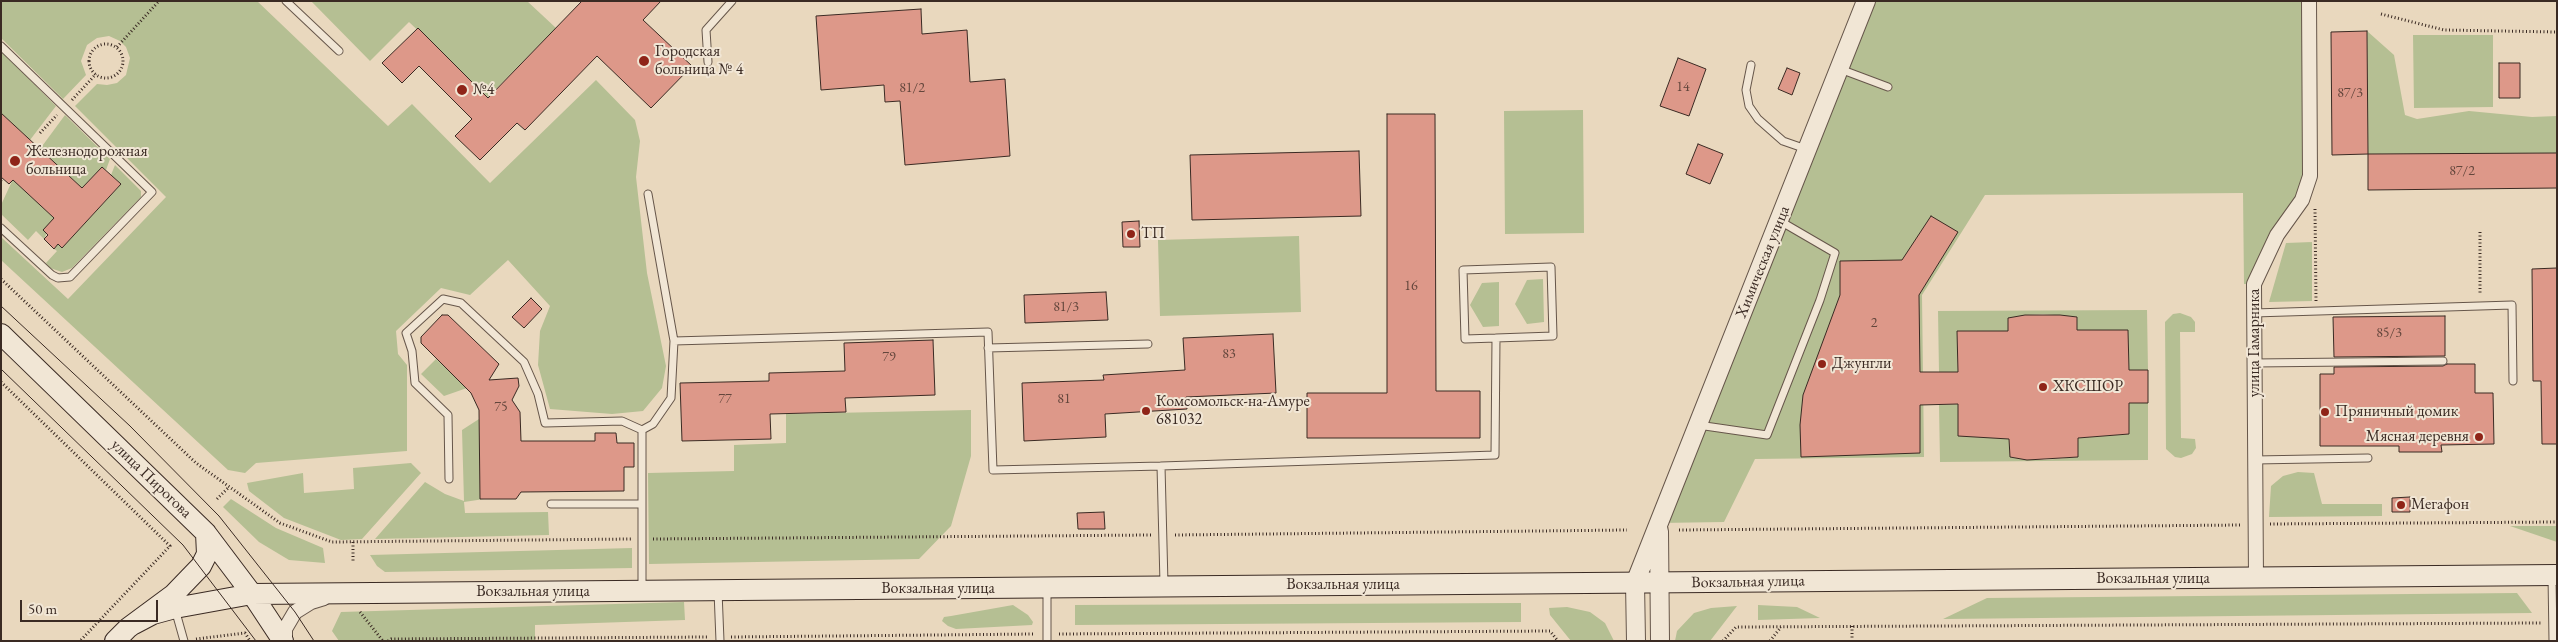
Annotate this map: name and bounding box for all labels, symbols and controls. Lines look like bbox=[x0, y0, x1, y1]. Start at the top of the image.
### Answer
place label: Городская больница № 4 bbox=[655, 42, 743, 80]
marker: Городская больница № 4 bbox=[637, 54, 651, 68]
house number: 14 bbox=[1676, 79, 1690, 95]
place label: №4 bbox=[473, 80, 495, 100]
house number: 81/2 bbox=[899, 80, 925, 96]
marker: №4 bbox=[455, 83, 469, 97]
house number: 87/3 bbox=[2337, 85, 2363, 101]
place label: Железнодорожная больница bbox=[26, 142, 148, 180]
marker: Железнодорожная больница bbox=[8, 154, 22, 168]
house number: 87/2 bbox=[2449, 163, 2475, 179]
street label: Химическая улица bbox=[1732, 203, 1794, 321]
place label: ТП bbox=[1141, 224, 1165, 244]
marker: ТП bbox=[1125, 228, 1137, 240]
house number: 16 bbox=[1404, 278, 1418, 294]
street label: улица Гамарника bbox=[2245, 289, 2265, 397]
house number: 81/3 bbox=[1053, 299, 1079, 315]
house number: 2 bbox=[1871, 315, 1877, 331]
house number: 85/3 bbox=[2376, 325, 2402, 341]
house number: 83 bbox=[1222, 346, 1236, 362]
house number: 79 bbox=[882, 349, 896, 365]
place label: Джунгли bbox=[1832, 354, 1891, 374]
marker: Джунгли bbox=[1816, 358, 1828, 370]
place label: ХКСШОР bbox=[2053, 377, 2123, 397]
marker: ХКСШОР bbox=[2037, 381, 2049, 393]
house number: 77 bbox=[718, 391, 732, 407]
house number: 81 bbox=[1057, 391, 1071, 407]
place label: Комсомольск-на-Амуре 681032 bbox=[1156, 392, 1310, 430]
house number: 75 bbox=[494, 399, 508, 415]
place label: Пряничный домик bbox=[2335, 402, 2458, 422]
marker: Комсомольск-на-Амуре 681032 bbox=[1140, 405, 1152, 417]
marker: Пряничный домик bbox=[2319, 406, 2331, 418]
place label: Мясная деревня bbox=[2366, 427, 2469, 447]
marker: Мясная деревня bbox=[2473, 431, 2485, 443]
street label: улица Пирогова bbox=[106, 436, 196, 522]
place label: Мегафон bbox=[2411, 495, 2469, 515]
marker: Мегафон bbox=[2395, 499, 2407, 511]
street label: Вокзальная улица bbox=[2096, 569, 2210, 589]
street label: Вокзальная улица bbox=[1691, 571, 1805, 593]
street label: Вокзальная улица bbox=[1286, 575, 1400, 595]
street label: Вокзальная улица bbox=[881, 579, 995, 599]
street label: Вокзальная улица bbox=[476, 582, 590, 602]
scale bar bbox=[22, 590, 160, 622]
text: 50 m bbox=[28, 599, 57, 618]

